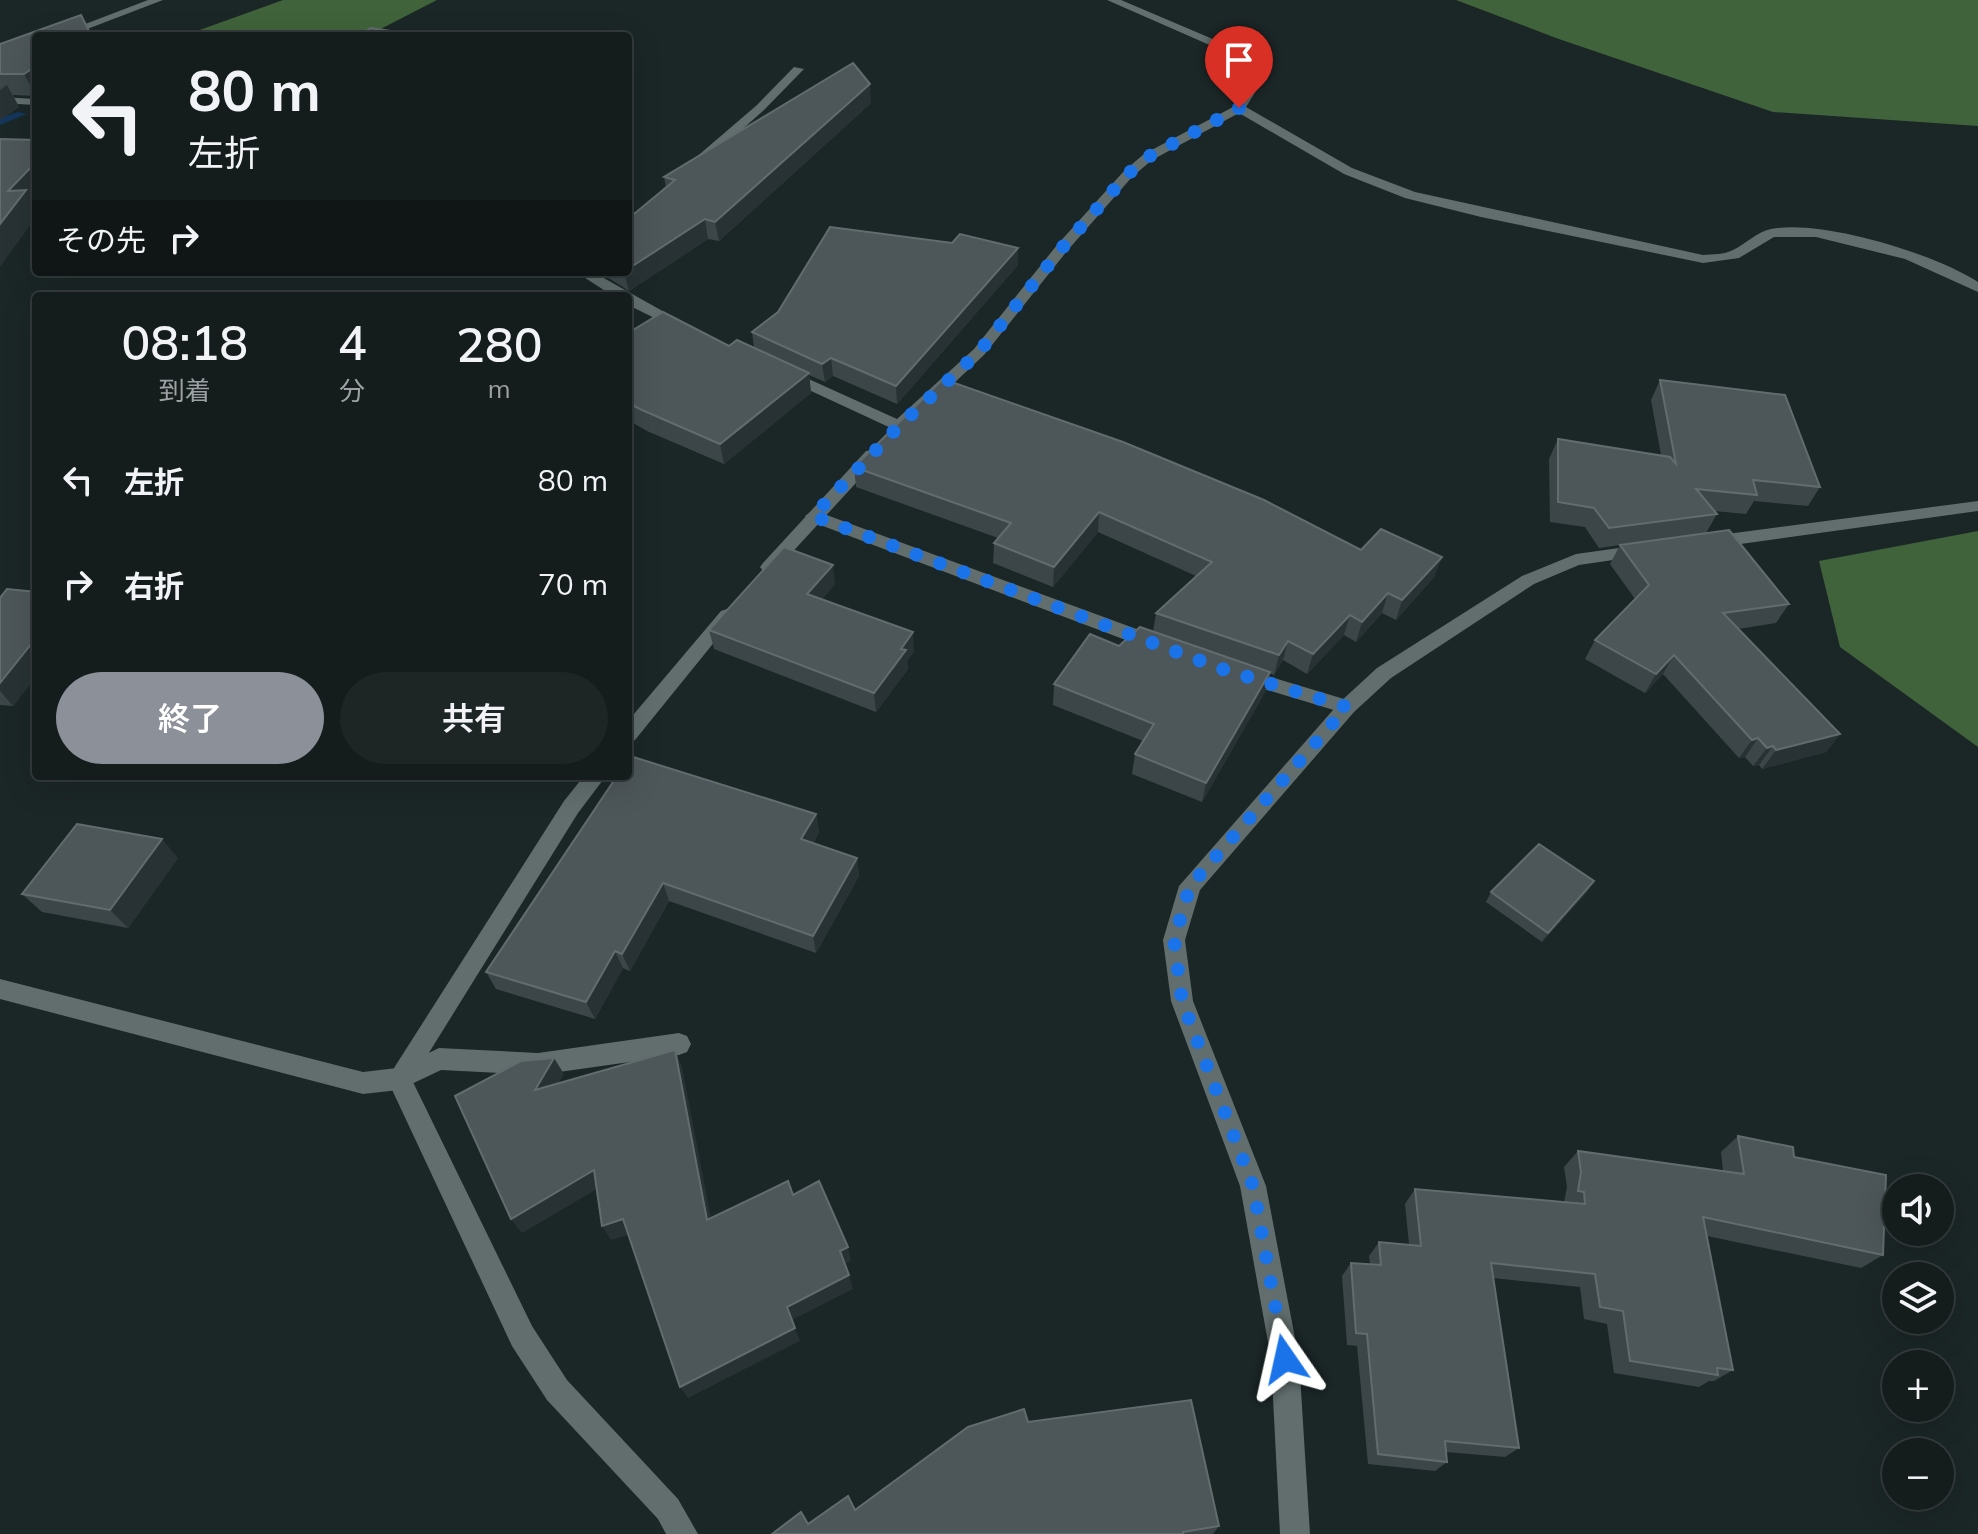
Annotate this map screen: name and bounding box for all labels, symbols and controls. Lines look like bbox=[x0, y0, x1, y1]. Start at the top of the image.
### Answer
pin bbox=[1205, 26, 1273, 108]
icon: arrive bbox=[1217, 38, 1261, 82]
text: 80 m bbox=[188, 55, 321, 125]
icon: left bbox=[56, 64, 160, 168]
text: 左折 bbox=[188, 130, 260, 175]
icon: right bbox=[162, 216, 206, 260]
text: その先 bbox=[56, 221, 146, 259]
text: 08:18 bbox=[122, 312, 248, 372]
text: 4 bbox=[338, 312, 366, 372]
text: 280 bbox=[456, 314, 542, 374]
text: m bbox=[488, 372, 511, 405]
text: 到着 bbox=[159, 374, 211, 407]
text: 分 bbox=[339, 374, 365, 407]
icon: left bbox=[56, 458, 100, 502]
text: 80 m bbox=[538, 461, 608, 499]
text: 左折 bbox=[124, 463, 184, 501]
icon: right bbox=[56, 562, 100, 606]
text: 70 m bbox=[538, 565, 608, 603]
text: 右折 bbox=[124, 567, 184, 605]
button: 終了 bbox=[56, 672, 324, 764]
button: 共有 bbox=[340, 672, 608, 764]
map controls bbox=[1882, 1174, 1954, 1510]
button: sound bbox=[1882, 1174, 1954, 1246]
button: layers bbox=[1882, 1262, 1954, 1334]
position arrow bbox=[1243, 1317, 1327, 1401]
button: + bbox=[1882, 1350, 1954, 1422]
button: − bbox=[1882, 1438, 1954, 1510]

